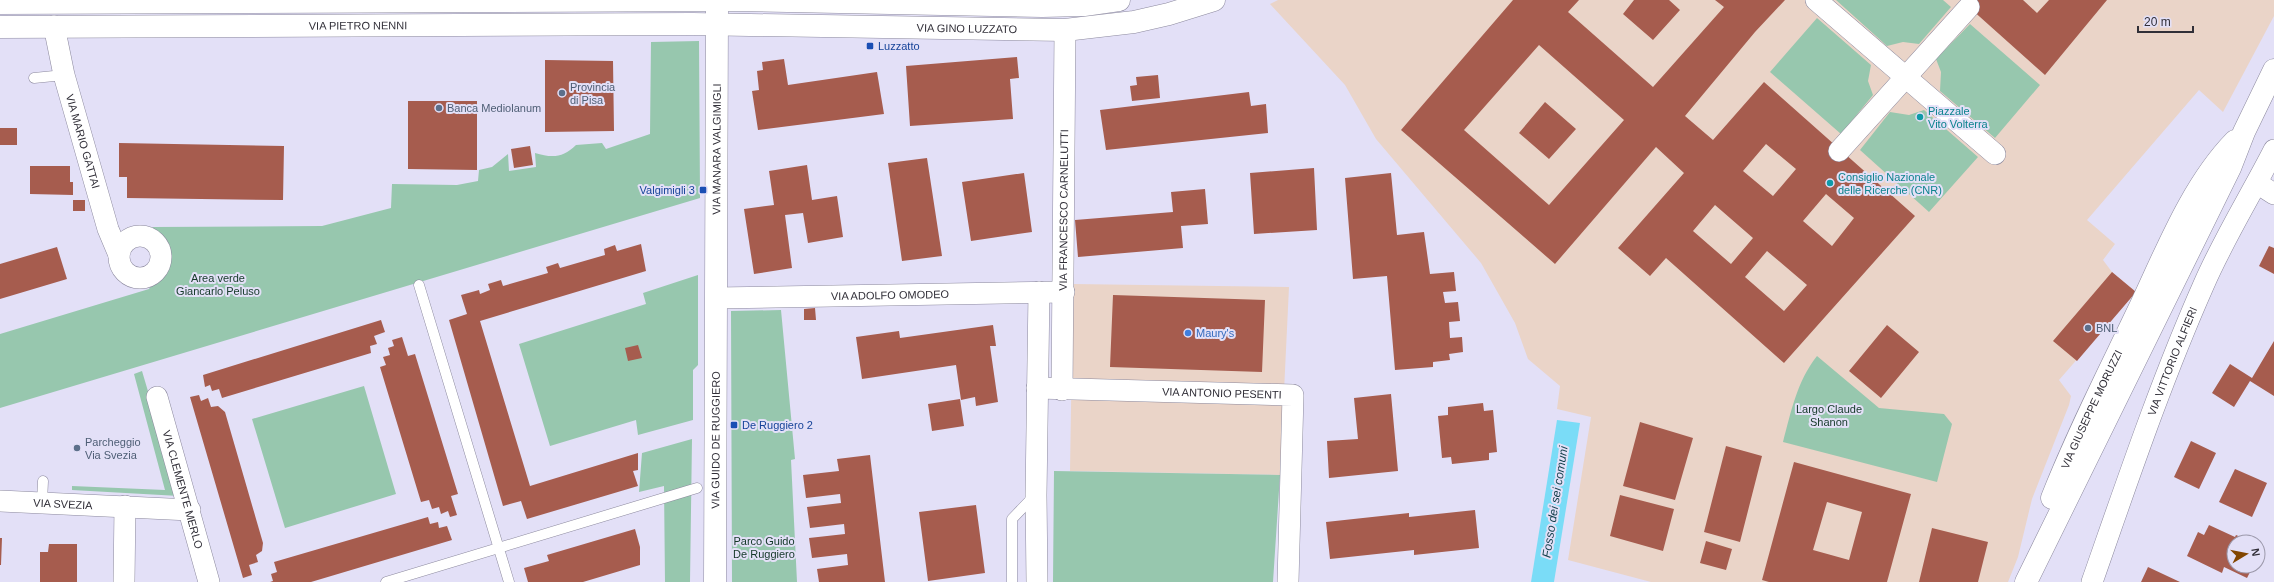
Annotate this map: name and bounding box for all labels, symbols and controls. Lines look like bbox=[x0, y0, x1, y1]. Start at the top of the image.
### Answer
scale bar bbox=[2138, 8, 2193, 34]
text: 20 m bbox=[2144, 15, 2171, 29]
street label: VIA PIETRO NENNI bbox=[309, 19, 407, 32]
street label: VIA GINO LUZZATO bbox=[917, 22, 1018, 35]
place label: Luzzatto bbox=[878, 40, 920, 52]
marker: Luzzatto bbox=[865, 41, 875, 51]
place label: Provincia di Pisa bbox=[570, 81, 616, 106]
street label: VIA MANARA VALGIMIGLI bbox=[710, 83, 723, 215]
marker: Provincia di Pisa bbox=[557, 88, 567, 98]
street label: VIA MARIO GATTAI bbox=[64, 93, 102, 190]
place label: Banca Mediolanum bbox=[447, 102, 541, 114]
marker: Banca Mediolanum bbox=[434, 103, 444, 113]
place label: Piazzale Vito Volterra bbox=[1928, 105, 1989, 130]
marker: Piazzale Vito Volterra bbox=[1915, 112, 1925, 122]
street label: VIA FRANCESCO CARNELUTTI bbox=[1057, 129, 1070, 291]
place label: Consiglio Nazionale delle Ricerche (CNR) bbox=[1838, 171, 1942, 196]
marker: Consiglio Nazionale delle Ricerche (CNR) bbox=[1825, 178, 1835, 188]
place label: Valgimigli 3 bbox=[640, 184, 695, 196]
marker: Valgimigli 3 bbox=[698, 185, 708, 195]
park label: Area verde Giancarlo Peluso bbox=[176, 272, 260, 297]
street label: VIA ADOLFO OMODEO bbox=[831, 288, 950, 302]
street label: VIA VITTORIO ALFIERI bbox=[2146, 305, 2199, 417]
place label: BNL bbox=[2096, 322, 2117, 334]
marker: BNL bbox=[2083, 323, 2093, 333]
place label: Maury's bbox=[1196, 327, 1235, 339]
marker: Maury's bbox=[1183, 328, 1193, 338]
street label: VIA GIUSEPPE MORUZZI bbox=[2059, 348, 2124, 471]
street label: VIA GUIDO DE RUGGIERO bbox=[709, 371, 722, 509]
street label: VIA ANTONIO PESENTI bbox=[1162, 385, 1282, 401]
park label: Largo Claude Shanon bbox=[1796, 403, 1862, 428]
place label: De Ruggiero 2 bbox=[742, 419, 813, 431]
marker: De Ruggiero 2 bbox=[729, 420, 739, 430]
street label: VIA CLEMENTE MERLO bbox=[161, 429, 205, 550]
place label: Parcheggio Via Svezia bbox=[85, 436, 141, 461]
marker: Parcheggio Via Svezia bbox=[72, 443, 82, 453]
water label: Fosso dei sei comuni bbox=[1539, 445, 1571, 559]
street label: VIA SVEZIA bbox=[33, 497, 94, 511]
north arrow bbox=[2226, 534, 2266, 574]
park label: Parco Guido De Ruggiero bbox=[733, 535, 795, 560]
text: N bbox=[2249, 547, 2262, 557]

